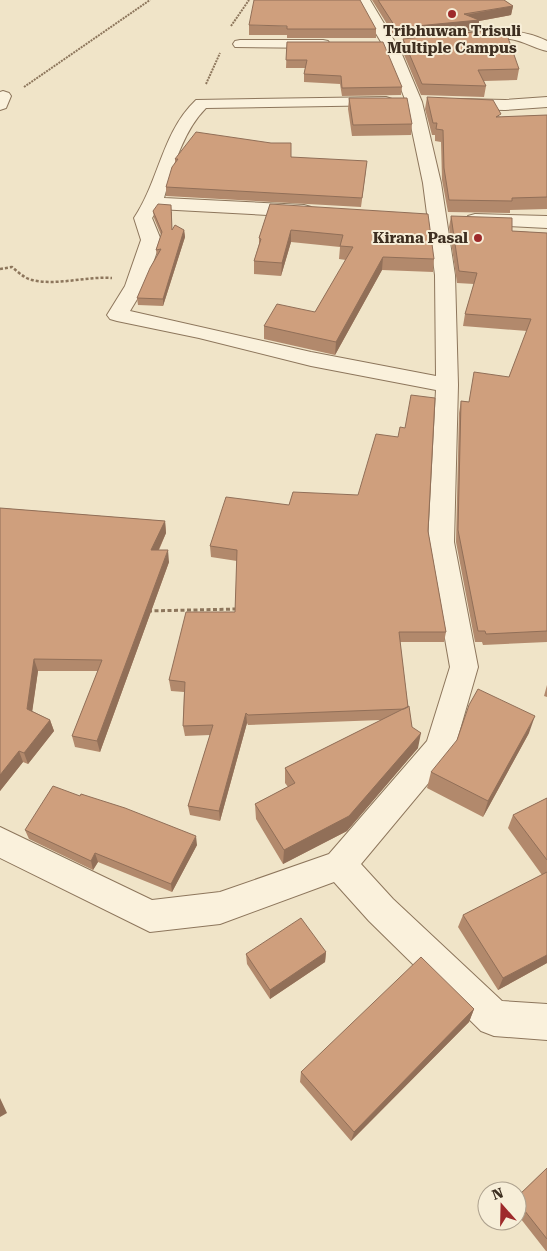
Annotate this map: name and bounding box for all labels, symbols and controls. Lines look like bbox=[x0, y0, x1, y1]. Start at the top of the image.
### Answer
marker: Tribhuwan Trisuli Multiple Campus bbox=[446, 8, 458, 20]
place label: Tribhuwan Trisuli Multiple Campus bbox=[383, 22, 521, 57]
place label: Kirana Pasal bbox=[373, 229, 468, 247]
marker: Kirana Pasal bbox=[472, 232, 484, 244]
north arrow bbox=[477, 1181, 527, 1231]
text: N bbox=[490, 1184, 506, 1203]

